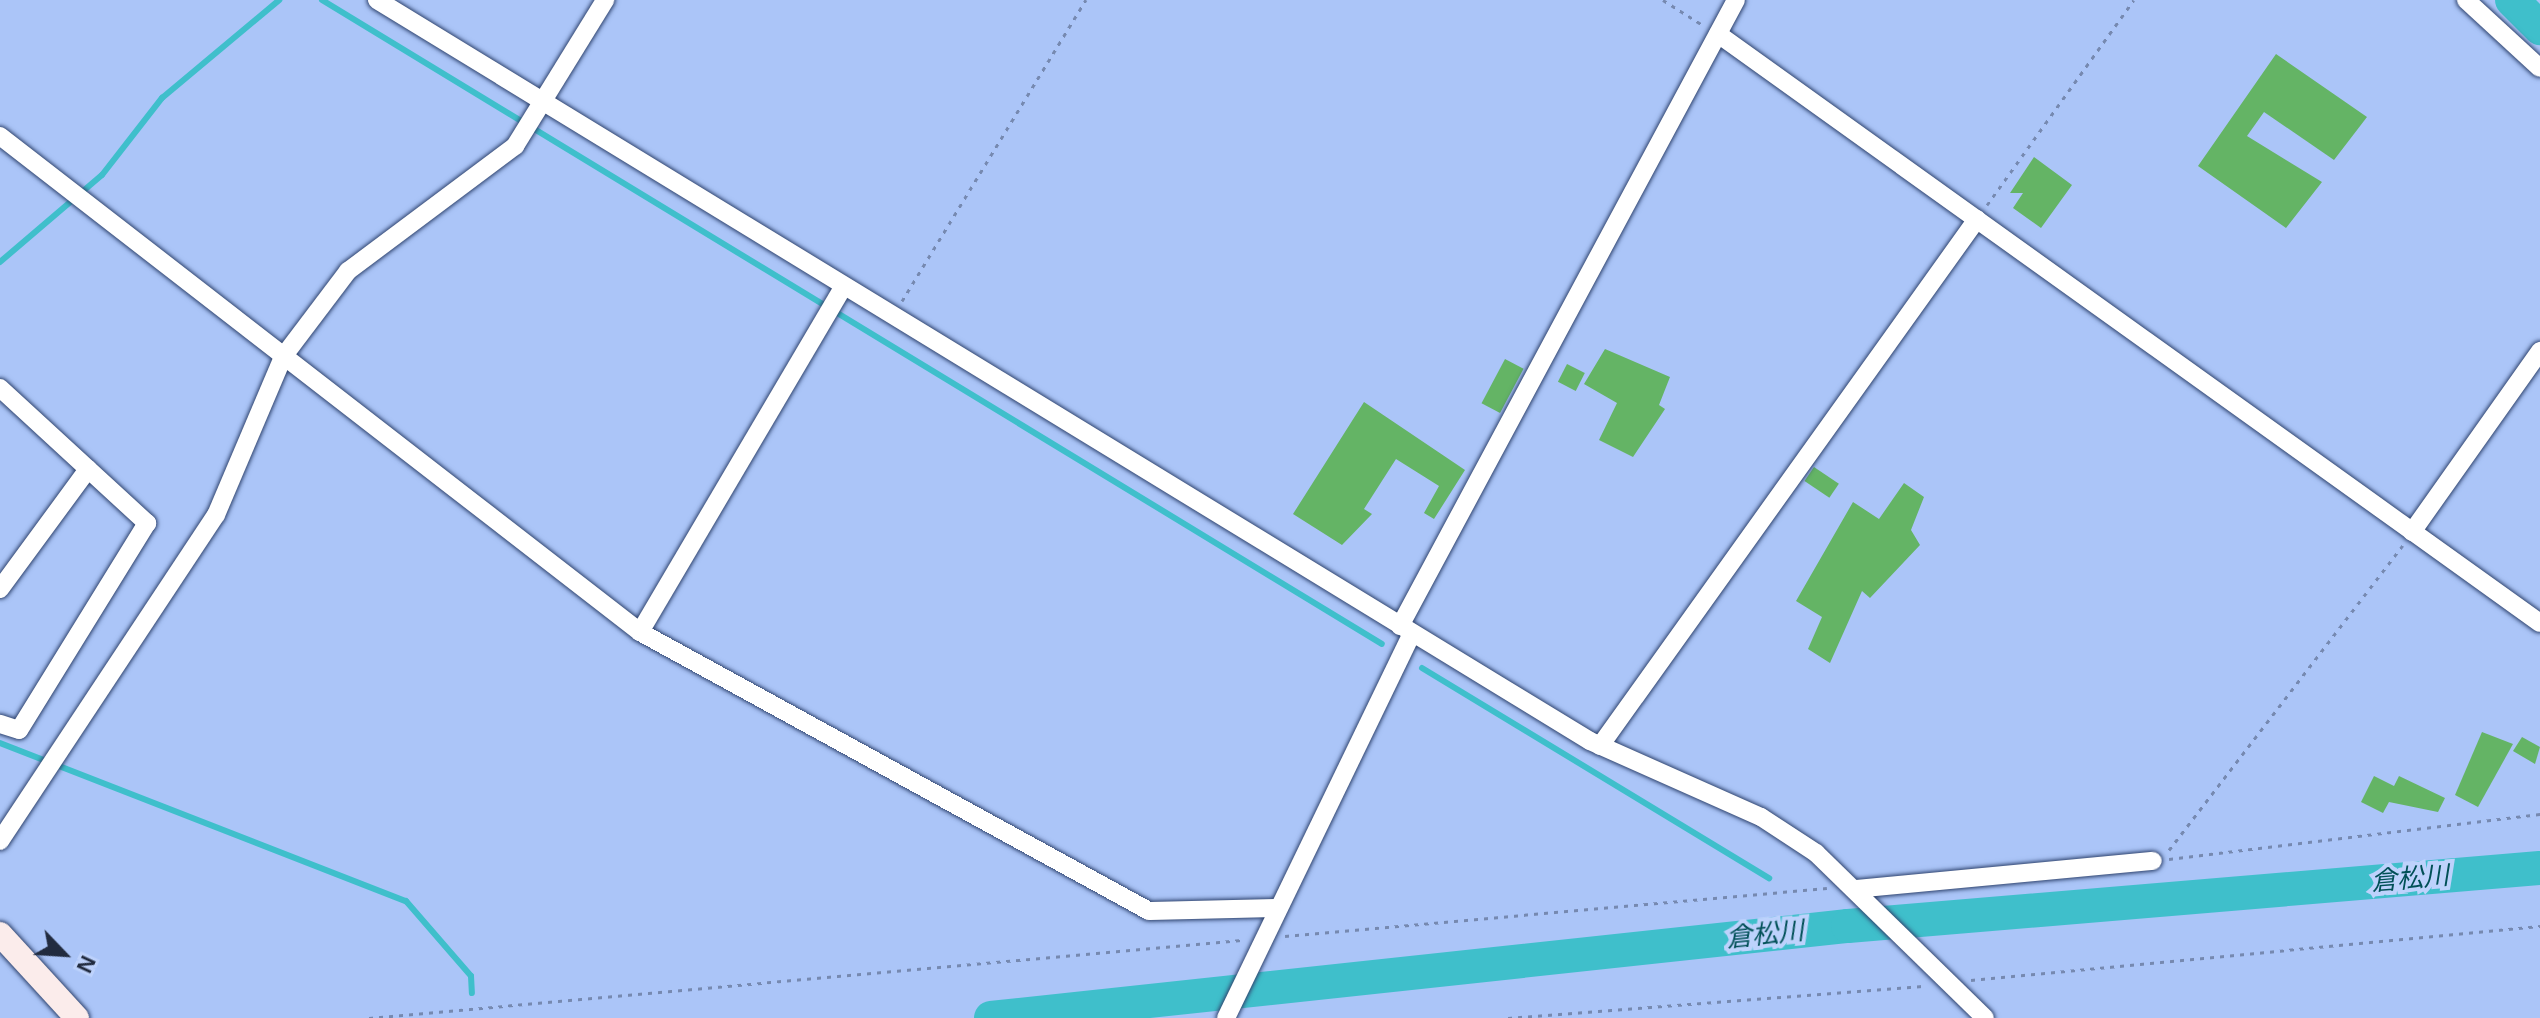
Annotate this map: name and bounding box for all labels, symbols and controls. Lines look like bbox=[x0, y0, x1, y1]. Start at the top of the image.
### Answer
water label: 倉松川 bbox=[2370, 860, 2450, 898]
north arrow bbox=[24, 914, 104, 994]
water label: 倉松川 bbox=[1725, 915, 1805, 955]
text: N bbox=[72, 952, 101, 977]

